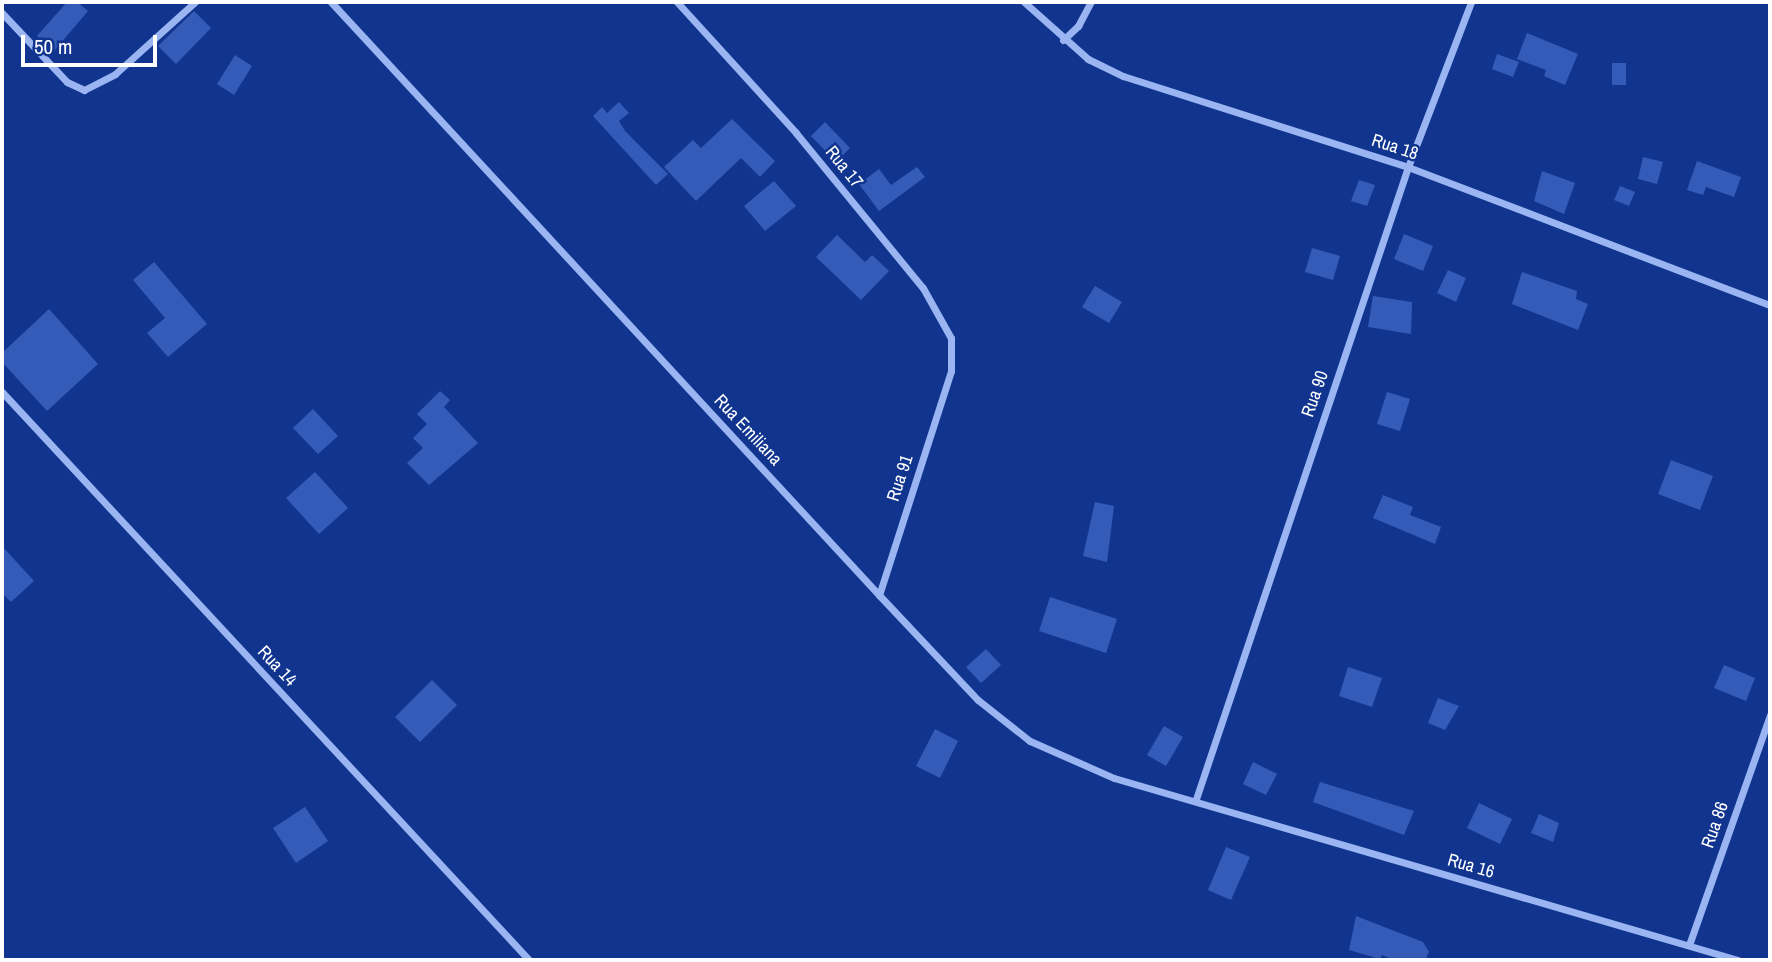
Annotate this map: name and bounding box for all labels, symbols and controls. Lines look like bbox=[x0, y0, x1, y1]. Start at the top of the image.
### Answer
scale bar bbox=[24, 21, 161, 65]
text: 50 m bbox=[34, 32, 72, 61]
street label: Rua 18 bbox=[1369, 129, 1421, 165]
street label: Rua 17 bbox=[821, 142, 867, 192]
street label: Rua 90 bbox=[1297, 368, 1333, 420]
street label: Rua Emiliana bbox=[710, 390, 786, 470]
street label: Rua 91 bbox=[882, 452, 918, 504]
street label: Rua 14 bbox=[253, 641, 301, 691]
street label: Rua 86 bbox=[1697, 799, 1733, 851]
street label: Rua 16 bbox=[1445, 849, 1497, 883]

